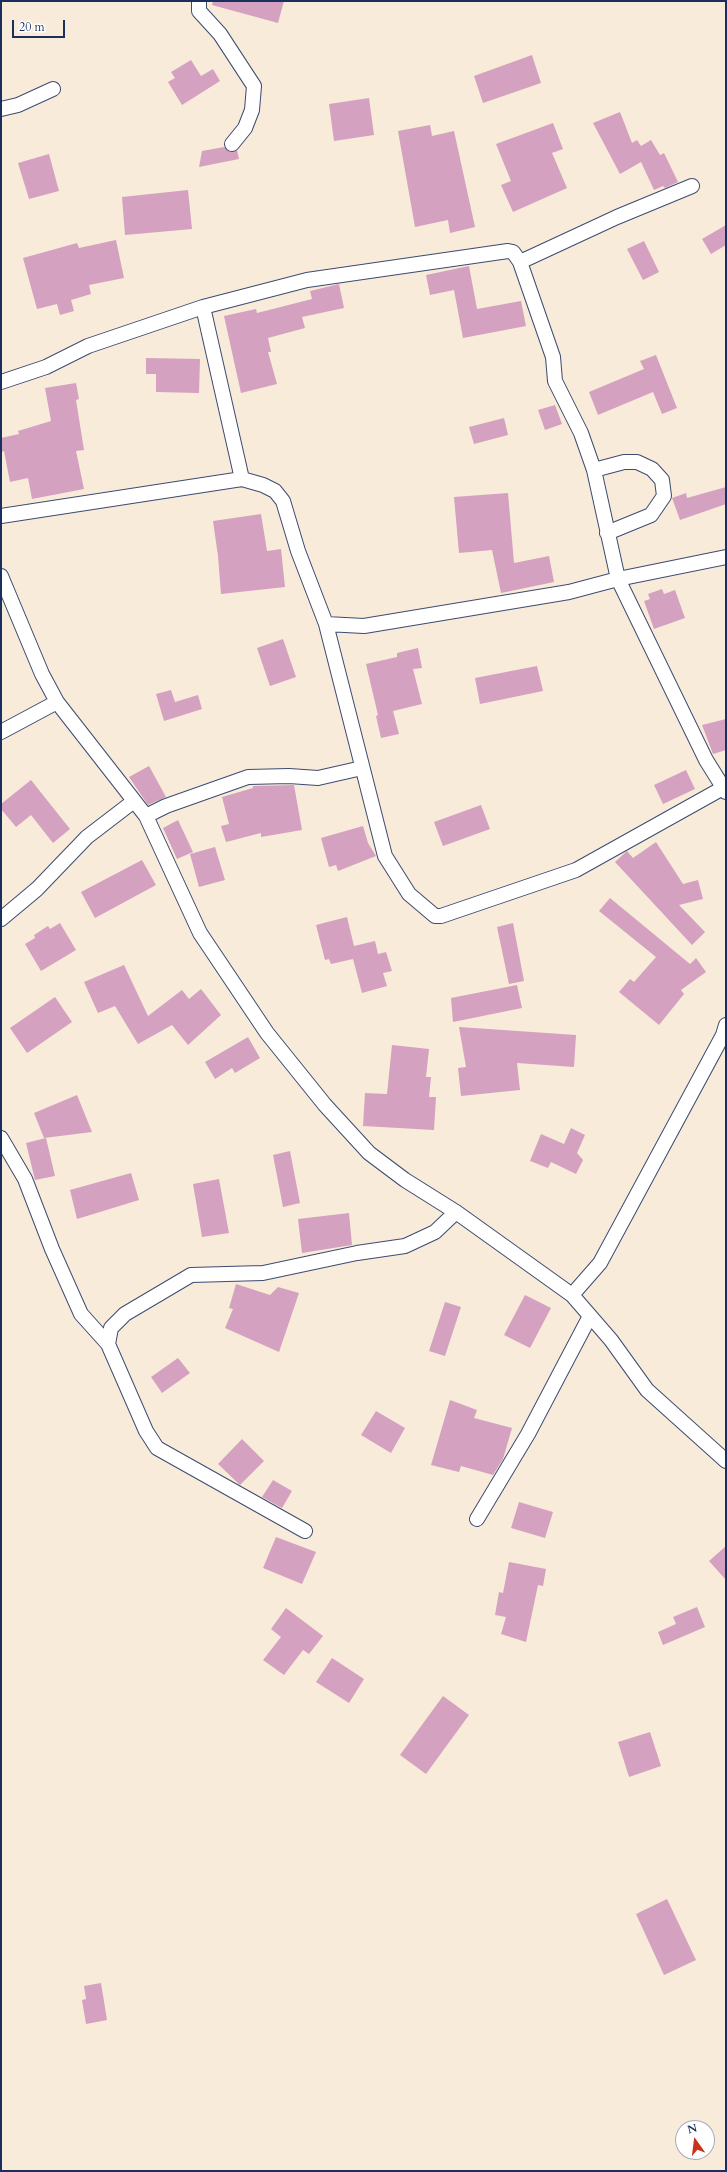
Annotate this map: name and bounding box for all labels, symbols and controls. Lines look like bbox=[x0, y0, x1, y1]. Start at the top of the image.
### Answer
scale bar bbox=[14, 12, 67, 38]
text: 20 m bbox=[19, 19, 45, 35]
north arrow bbox=[675, 2120, 715, 2160]
text: N bbox=[686, 2120, 699, 2137]

